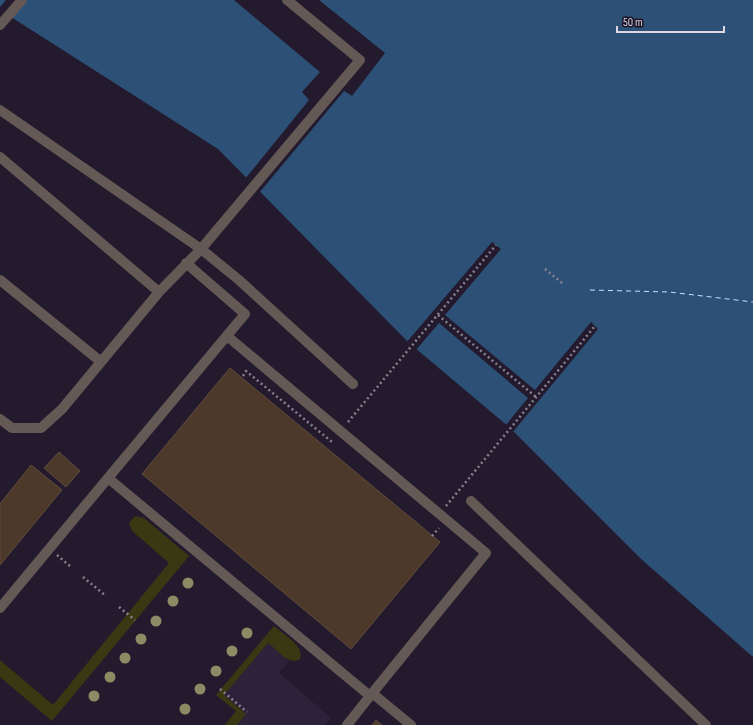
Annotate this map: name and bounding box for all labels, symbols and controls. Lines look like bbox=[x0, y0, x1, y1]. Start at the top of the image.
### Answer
scale bar bbox=[617, 8, 724, 34]
text: 50 m bbox=[623, 15, 643, 30]

